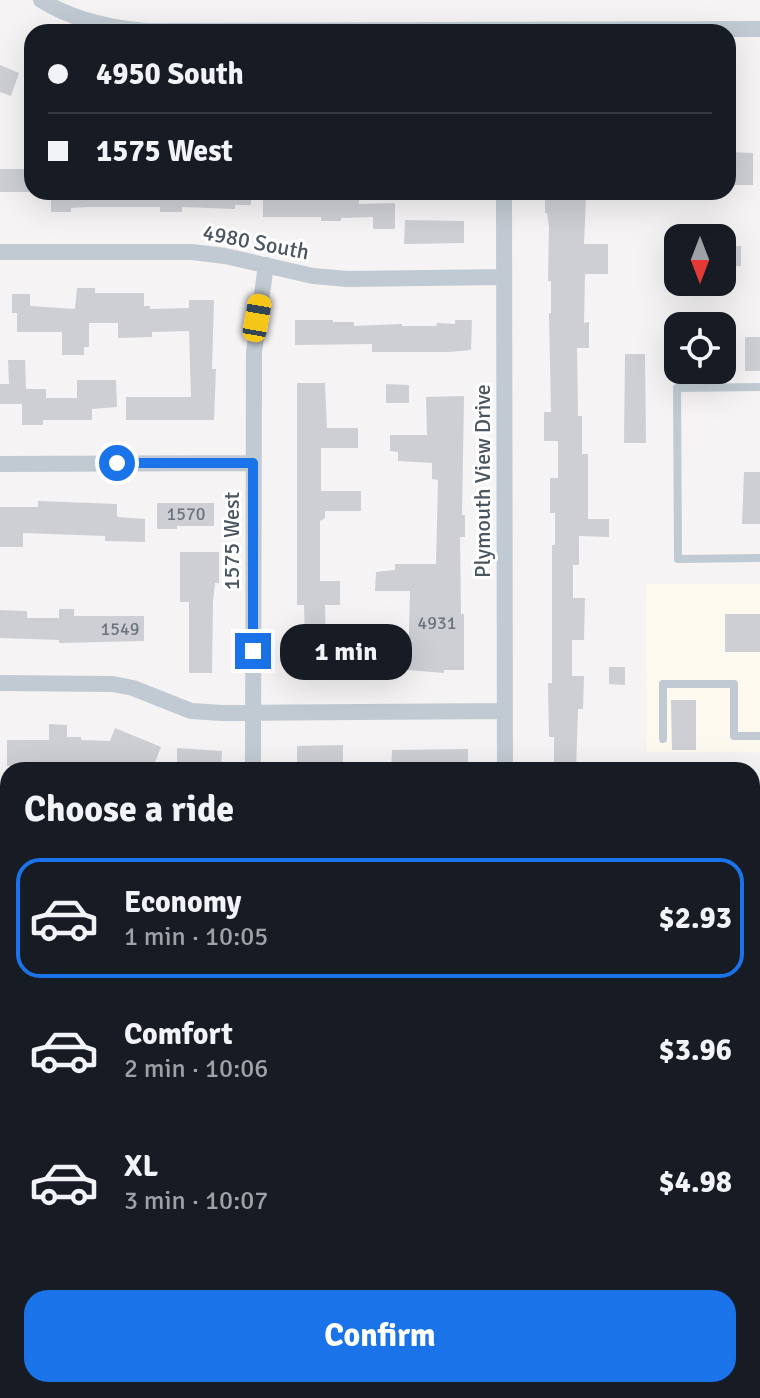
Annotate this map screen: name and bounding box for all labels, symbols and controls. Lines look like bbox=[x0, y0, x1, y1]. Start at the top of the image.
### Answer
text: 4950 South bbox=[96, 56, 244, 93]
text: 1575 West bbox=[96, 133, 233, 170]
street label: 4980 South bbox=[201, 218, 311, 266]
north arrow bbox=[664, 224, 736, 296]
map controls bbox=[664, 224, 736, 384]
car bbox=[241, 292, 273, 344]
button: locate bbox=[664, 312, 736, 384]
street label: Plymouth View Drive bbox=[469, 384, 496, 578]
route start bbox=[99, 445, 135, 481]
street label: 1575 West bbox=[218, 491, 245, 590]
house number: 1570 bbox=[167, 503, 205, 525]
house number: 4931 bbox=[418, 612, 456, 634]
house number: 1549 bbox=[101, 618, 139, 640]
callout: 1 min bbox=[281, 623, 413, 679]
route end bbox=[235, 633, 271, 669]
text: 1 min bbox=[315, 636, 377, 668]
text: Choose a ride bbox=[24, 787, 234, 832]
icon: car bbox=[28, 882, 100, 954]
text: Economy bbox=[124, 884, 241, 921]
text: $2.93 bbox=[659, 900, 732, 937]
text: 1 min · 10:05 bbox=[124, 921, 268, 953]
icon: car bbox=[28, 1014, 100, 1086]
text: Comfort bbox=[124, 1016, 233, 1053]
text: $3.96 bbox=[659, 1032, 732, 1069]
text: 2 min · 10:06 bbox=[124, 1053, 268, 1085]
icon: car bbox=[28, 1146, 100, 1218]
text: XL bbox=[124, 1148, 158, 1185]
text: $4.98 bbox=[659, 1164, 732, 1201]
text: 3 min · 10:07 bbox=[124, 1185, 268, 1217]
button: Confirm bbox=[24, 1290, 736, 1382]

